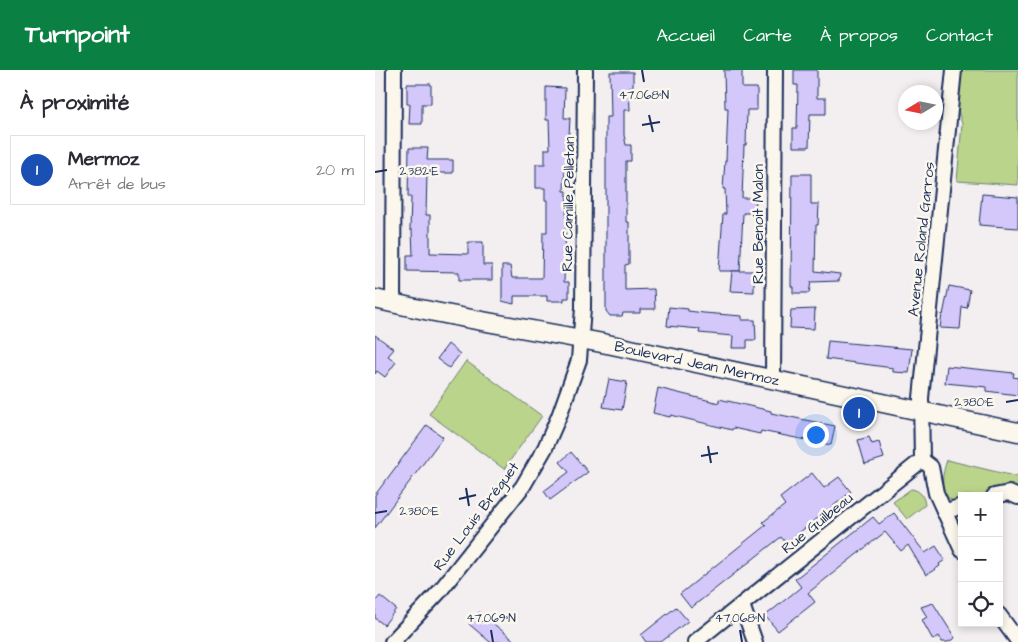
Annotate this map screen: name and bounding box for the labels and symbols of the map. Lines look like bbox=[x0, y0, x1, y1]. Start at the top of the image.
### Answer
north arrow bbox=[898, 85, 943, 130]
text: 47.068°N bbox=[619, 87, 670, 104]
street label: Rue Camille Pelletan bbox=[557, 136, 580, 272]
street label: Avenue Roland Garros bbox=[903, 160, 940, 318]
text: 2.382°E bbox=[399, 163, 439, 180]
street label: Rue Benoit Malon bbox=[748, 164, 769, 284]
street label: Boulevard Jean Mermoz bbox=[612, 336, 782, 391]
pin: 1 bbox=[843, 394, 875, 432]
text: 2.380°E bbox=[954, 394, 994, 411]
your location bbox=[803, 422, 829, 448]
street label: Rue Louis Bréguet bbox=[429, 458, 525, 576]
street label: Rue Guilbeau bbox=[777, 488, 858, 559]
text: 2.380°E bbox=[399, 503, 439, 520]
text: 47.069°N bbox=[466, 610, 516, 627]
text: 47.068°N bbox=[715, 610, 766, 627]

